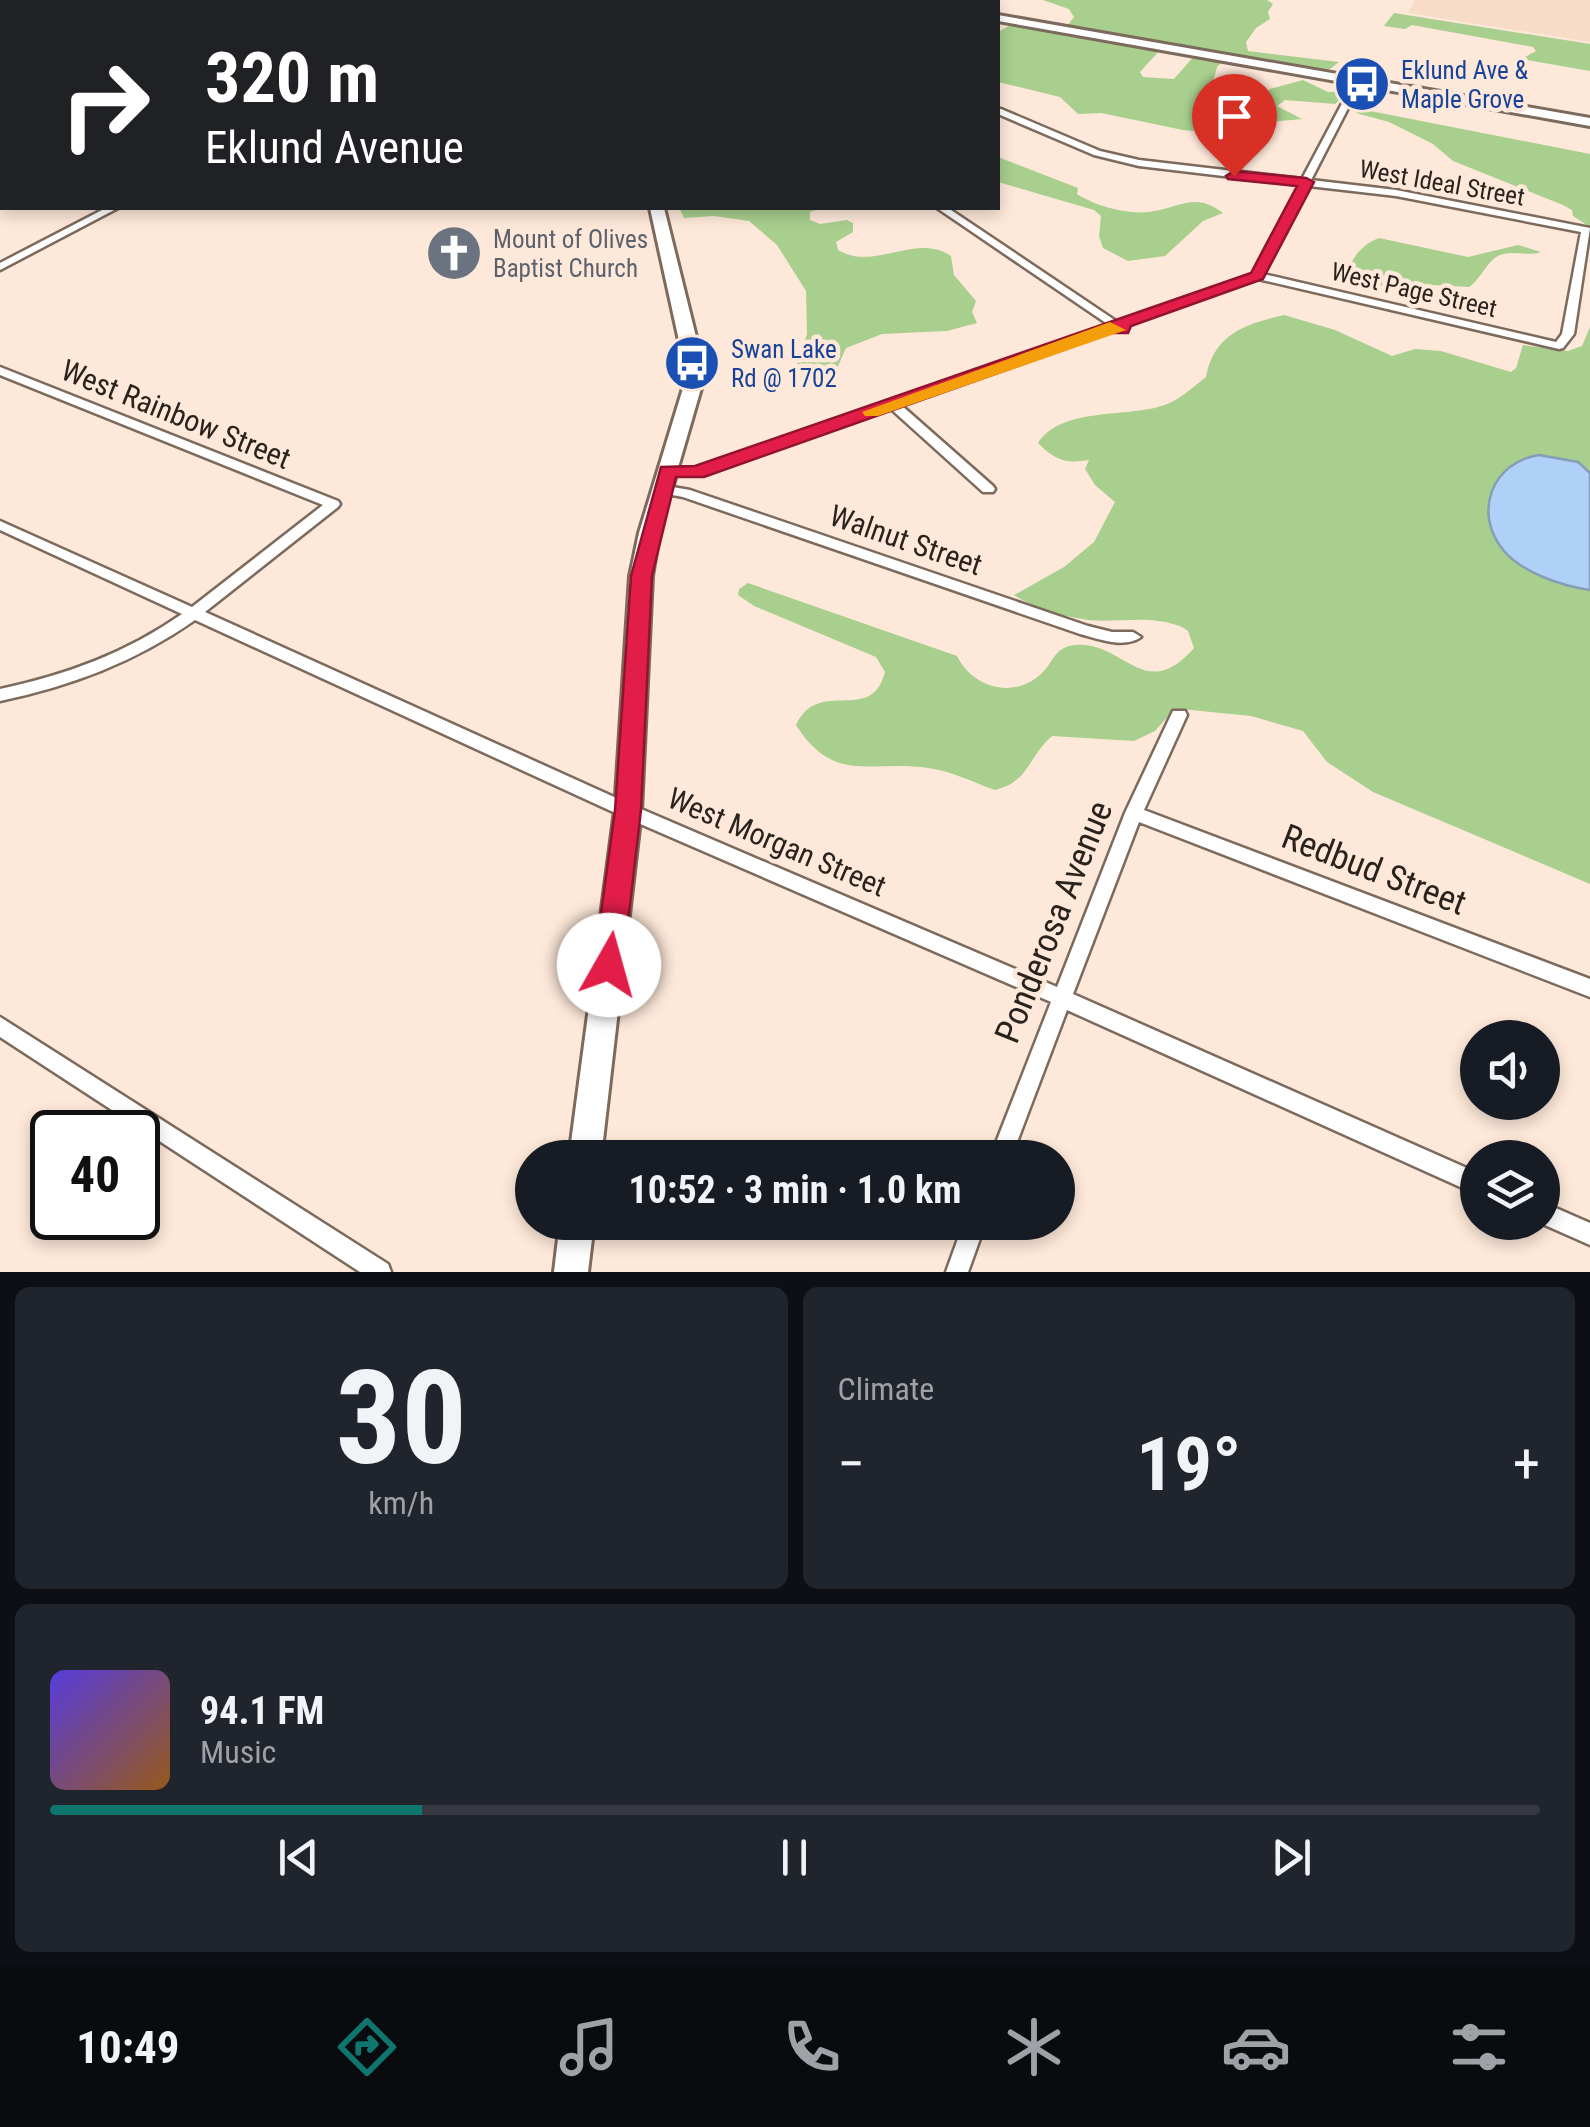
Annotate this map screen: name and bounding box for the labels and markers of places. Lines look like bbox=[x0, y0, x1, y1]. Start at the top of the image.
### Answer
bus stop icon: Eklund Ave & Maple Grove bbox=[1332, 54, 1392, 114]
place label: Eklund Ave & Maple Grove bbox=[1401, 56, 1529, 114]
pin bbox=[1192, 74, 1277, 177]
church icon: Mount of Olives Baptist Church bbox=[424, 223, 484, 283]
place label: Mount of Olives Baptist Church bbox=[493, 225, 648, 283]
bus stop icon: Swan Lake Rd @ 1702 bbox=[662, 333, 722, 393]
place label: Swan Lake Rd @ 1702 bbox=[731, 335, 837, 393]

